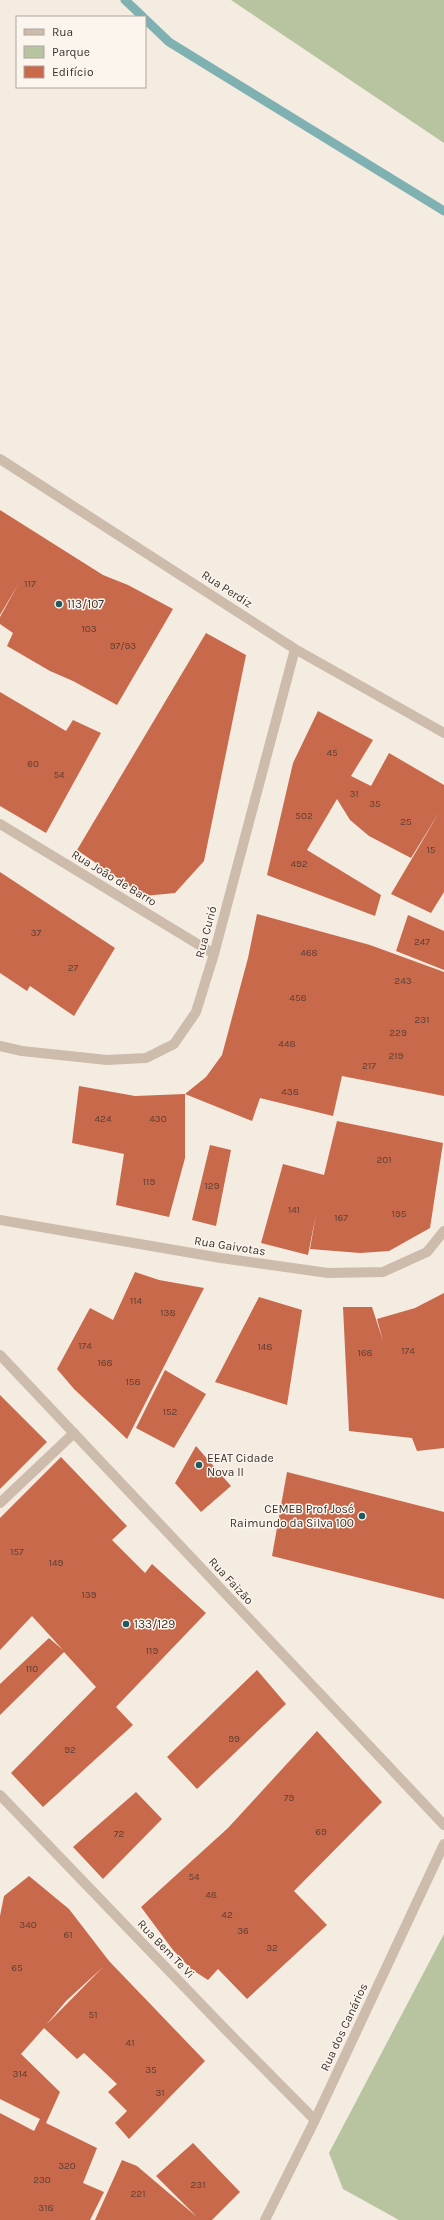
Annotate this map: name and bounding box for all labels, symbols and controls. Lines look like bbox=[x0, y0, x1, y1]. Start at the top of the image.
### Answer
legend bbox=[16, 16, 146, 88]
text: Rua bbox=[52, 25, 73, 39]
text: Parque bbox=[52, 45, 90, 59]
text: Edifício bbox=[52, 65, 93, 79]
street label: Rua Perdiz bbox=[199, 567, 255, 611]
house number: 117 bbox=[24, 578, 36, 590]
place label: 113/107 bbox=[67, 597, 104, 611]
marker: 113/107 bbox=[54, 599, 64, 609]
house number: 103 bbox=[81, 623, 97, 635]
house number: 97/93 bbox=[110, 640, 136, 652]
house number: 45 bbox=[326, 747, 338, 759]
house number: 60 bbox=[27, 758, 39, 770]
house number: 54 bbox=[53, 769, 65, 781]
house number: 31 bbox=[349, 788, 359, 800]
house number: 35 bbox=[369, 798, 381, 810]
house number: 502 bbox=[295, 810, 313, 822]
house number: 25 bbox=[400, 816, 412, 828]
house number: 15 bbox=[427, 844, 436, 856]
street label: Rua João de Barro bbox=[69, 847, 159, 909]
house number: 492 bbox=[290, 858, 308, 870]
street label: Rua Curió bbox=[192, 905, 220, 959]
house number: 37 bbox=[31, 927, 42, 939]
house number: 247 bbox=[414, 936, 430, 948]
house number: 468 bbox=[300, 947, 318, 959]
house number: 27 bbox=[68, 962, 79, 974]
house number: 243 bbox=[394, 975, 412, 987]
house number: 458 bbox=[289, 992, 307, 1004]
house number: 231 bbox=[414, 1014, 430, 1026]
house number: 229 bbox=[389, 1027, 407, 1039]
house number: 448 bbox=[278, 1038, 296, 1050]
house number: 219 bbox=[389, 1050, 404, 1062]
house number: 217 bbox=[362, 1060, 376, 1072]
house number: 438 bbox=[281, 1086, 299, 1098]
house number: 424 bbox=[95, 1113, 112, 1125]
house number: 430 bbox=[149, 1113, 167, 1125]
house number: 201 bbox=[376, 1154, 392, 1166]
house number: 119 bbox=[143, 1176, 155, 1188]
house number: 129 bbox=[205, 1180, 220, 1192]
house number: 141 bbox=[288, 1204, 300, 1216]
house number: 195 bbox=[392, 1208, 407, 1220]
house number: 167 bbox=[334, 1212, 348, 1224]
street label: Rua Gaivotas bbox=[193, 1233, 267, 1259]
house number: 114 bbox=[130, 1295, 143, 1307]
house number: 138 bbox=[160, 1307, 176, 1319]
house number: 174 bbox=[78, 1340, 92, 1352]
house number: 148 bbox=[257, 1341, 273, 1353]
house number: 174 bbox=[401, 1345, 415, 1357]
house number: 168 bbox=[357, 1347, 373, 1359]
house number: 168 bbox=[97, 1357, 113, 1369]
house number: 158 bbox=[125, 1376, 141, 1388]
house number: 152 bbox=[163, 1406, 178, 1418]
place label: EEAT Cidade Nova II bbox=[207, 1451, 274, 1479]
marker: EEAT Cidade Nova II bbox=[194, 1460, 204, 1470]
place label: CEMEB Prof José Raimundo da Silva 100 bbox=[230, 1502, 354, 1530]
marker: CEMEB Prof José Raimundo da Silva 100 bbox=[357, 1511, 367, 1521]
house number: 157 bbox=[10, 1546, 24, 1558]
street label: Rua Faizão bbox=[206, 1555, 256, 1607]
house number: 149 bbox=[49, 1557, 64, 1569]
house number: 139 bbox=[81, 1589, 97, 1601]
place label: 133/129 bbox=[134, 1617, 175, 1631]
marker: 133/129 bbox=[121, 1619, 131, 1629]
house number: 119 bbox=[146, 1645, 158, 1657]
house number: 110 bbox=[26, 1663, 38, 1675]
house number: 99 bbox=[228, 1733, 240, 1745]
house number: 92 bbox=[64, 1744, 76, 1756]
house number: 79 bbox=[284, 1792, 294, 1804]
house number: 69 bbox=[315, 1826, 327, 1838]
house number: 72 bbox=[114, 1828, 124, 1840]
house number: 54 bbox=[188, 1871, 200, 1883]
house number: 48 bbox=[205, 1889, 217, 1901]
house number: 42 bbox=[221, 1909, 233, 1921]
street label: Rua Bem Te Vi bbox=[134, 1917, 198, 1981]
house number: 340 bbox=[19, 1919, 37, 1931]
house number: 36 bbox=[237, 1925, 249, 1937]
house number: 61 bbox=[63, 1929, 73, 1941]
house number: 32 bbox=[266, 1942, 278, 1954]
house number: 65 bbox=[11, 1962, 23, 1974]
street label: Rua dos Canários bbox=[317, 1981, 371, 2073]
house number: 51 bbox=[89, 2009, 97, 2021]
house number: 41 bbox=[126, 2037, 134, 2049]
house number: 35 bbox=[145, 2064, 157, 2076]
house number: 314 bbox=[13, 2068, 28, 2080]
house number: 31 bbox=[155, 2087, 165, 2099]
house number: 320 bbox=[58, 2160, 76, 2172]
house number: 230 bbox=[33, 2174, 51, 2186]
house number: 231 bbox=[190, 2179, 206, 2191]
house number: 221 bbox=[131, 2188, 145, 2200]
house number: 318 bbox=[38, 2202, 54, 2214]

